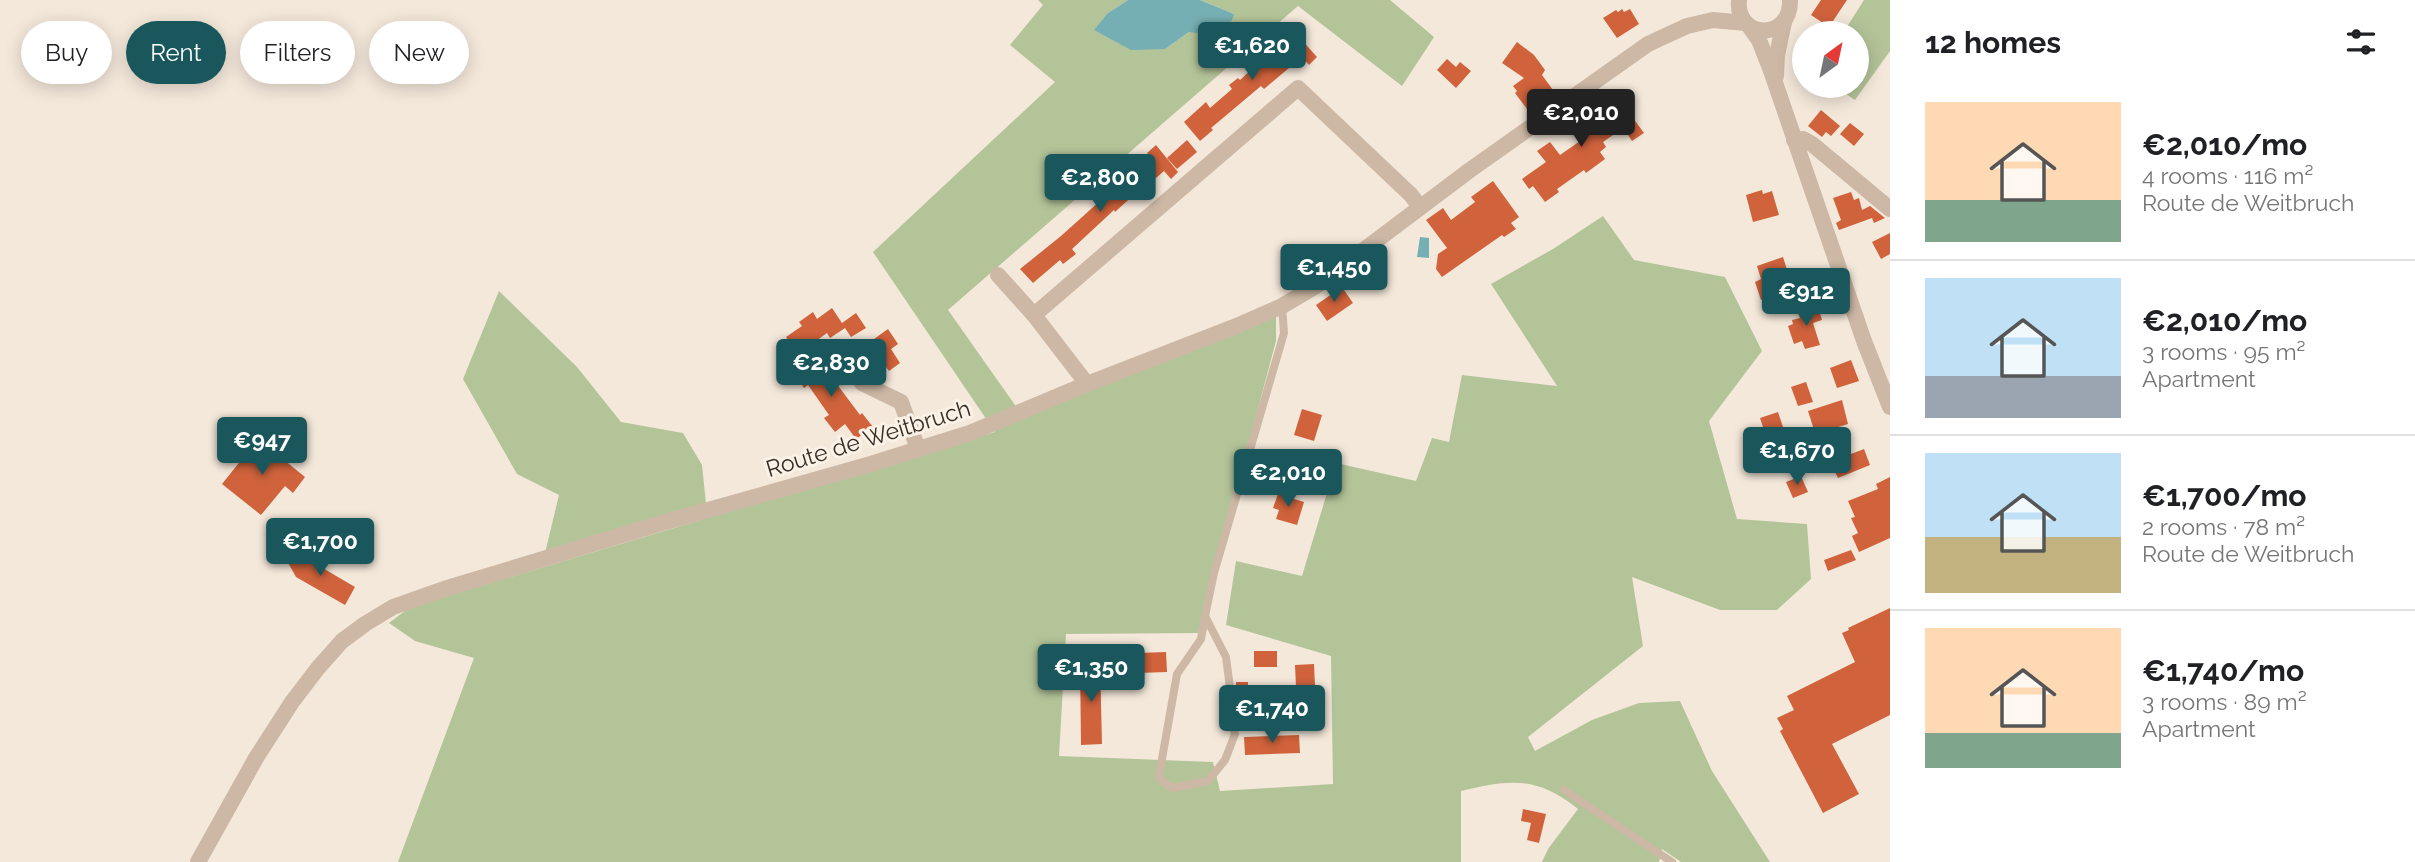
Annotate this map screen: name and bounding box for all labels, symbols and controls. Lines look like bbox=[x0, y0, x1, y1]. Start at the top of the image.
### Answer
chip: Buy bbox=[21, 21, 112, 84]
chip: Rent bbox=[126, 21, 226, 84]
chip: Filters bbox=[240, 21, 355, 84]
chip: New bbox=[369, 21, 469, 84]
north arrow bbox=[1792, 21, 1869, 98]
map controls bbox=[1792, 21, 1869, 98]
pin: €1,620 bbox=[1195, 22, 1309, 82]
icon: filters bbox=[2342, 23, 2380, 61]
text: 12 homes bbox=[1925, 25, 2061, 60]
text: €1,620 bbox=[1214, 31, 1290, 58]
pin: €2,010 bbox=[1524, 90, 1638, 149]
text: €2,010 bbox=[1543, 98, 1619, 125]
text: €2,010/mo bbox=[2142, 127, 2307, 162]
icon: home bbox=[1981, 130, 2065, 214]
pin: €2,800 bbox=[1043, 154, 1157, 214]
text: 4 rooms · 116 m² bbox=[2142, 162, 2313, 189]
text: €2,800 bbox=[1061, 163, 1139, 190]
text: Route de Weitbruch bbox=[2142, 189, 2354, 216]
pin: €1,450 bbox=[1277, 244, 1391, 304]
text: €1,450 bbox=[1296, 253, 1372, 280]
pin: €912 bbox=[1765, 268, 1847, 328]
text: €912 bbox=[1778, 277, 1834, 304]
text: €2,010/mo bbox=[2142, 303, 2307, 338]
icon: home bbox=[1981, 306, 2065, 390]
text: 3 rooms · 95 m² bbox=[2142, 338, 2305, 365]
pin: €2,830 bbox=[774, 340, 888, 399]
text: €2,830 bbox=[792, 348, 870, 375]
text: Apartment bbox=[2142, 365, 2256, 392]
street label: Route de Weitbruch bbox=[762, 394, 974, 482]
pin: €947 bbox=[221, 418, 303, 477]
text: €947 bbox=[233, 426, 291, 453]
pin: €1,670 bbox=[1740, 428, 1854, 487]
text: €1,670 bbox=[1759, 436, 1835, 463]
pin: €2,010 bbox=[1231, 449, 1345, 509]
text: €2,010 bbox=[1250, 458, 1326, 485]
text: €1,700/mo bbox=[2142, 478, 2307, 513]
icon: home bbox=[1981, 481, 2065, 565]
text: 2 rooms · 78 m² bbox=[2142, 513, 2305, 540]
pin: €1,700 bbox=[263, 518, 377, 578]
text: €1,700 bbox=[282, 527, 358, 554]
text: Route de Weitbruch bbox=[2142, 540, 2354, 567]
pin: €1,350 bbox=[1034, 644, 1148, 704]
text: €1,350 bbox=[1054, 653, 1128, 680]
text: €1,740/mo bbox=[2142, 653, 2304, 688]
icon: home bbox=[1981, 656, 2065, 740]
pin: €1,740 bbox=[1215, 686, 1329, 745]
text: 3 rooms · 89 m² bbox=[2142, 688, 2307, 715]
text: €1,740 bbox=[1235, 694, 1309, 721]
text: Apartment bbox=[2142, 715, 2256, 742]

